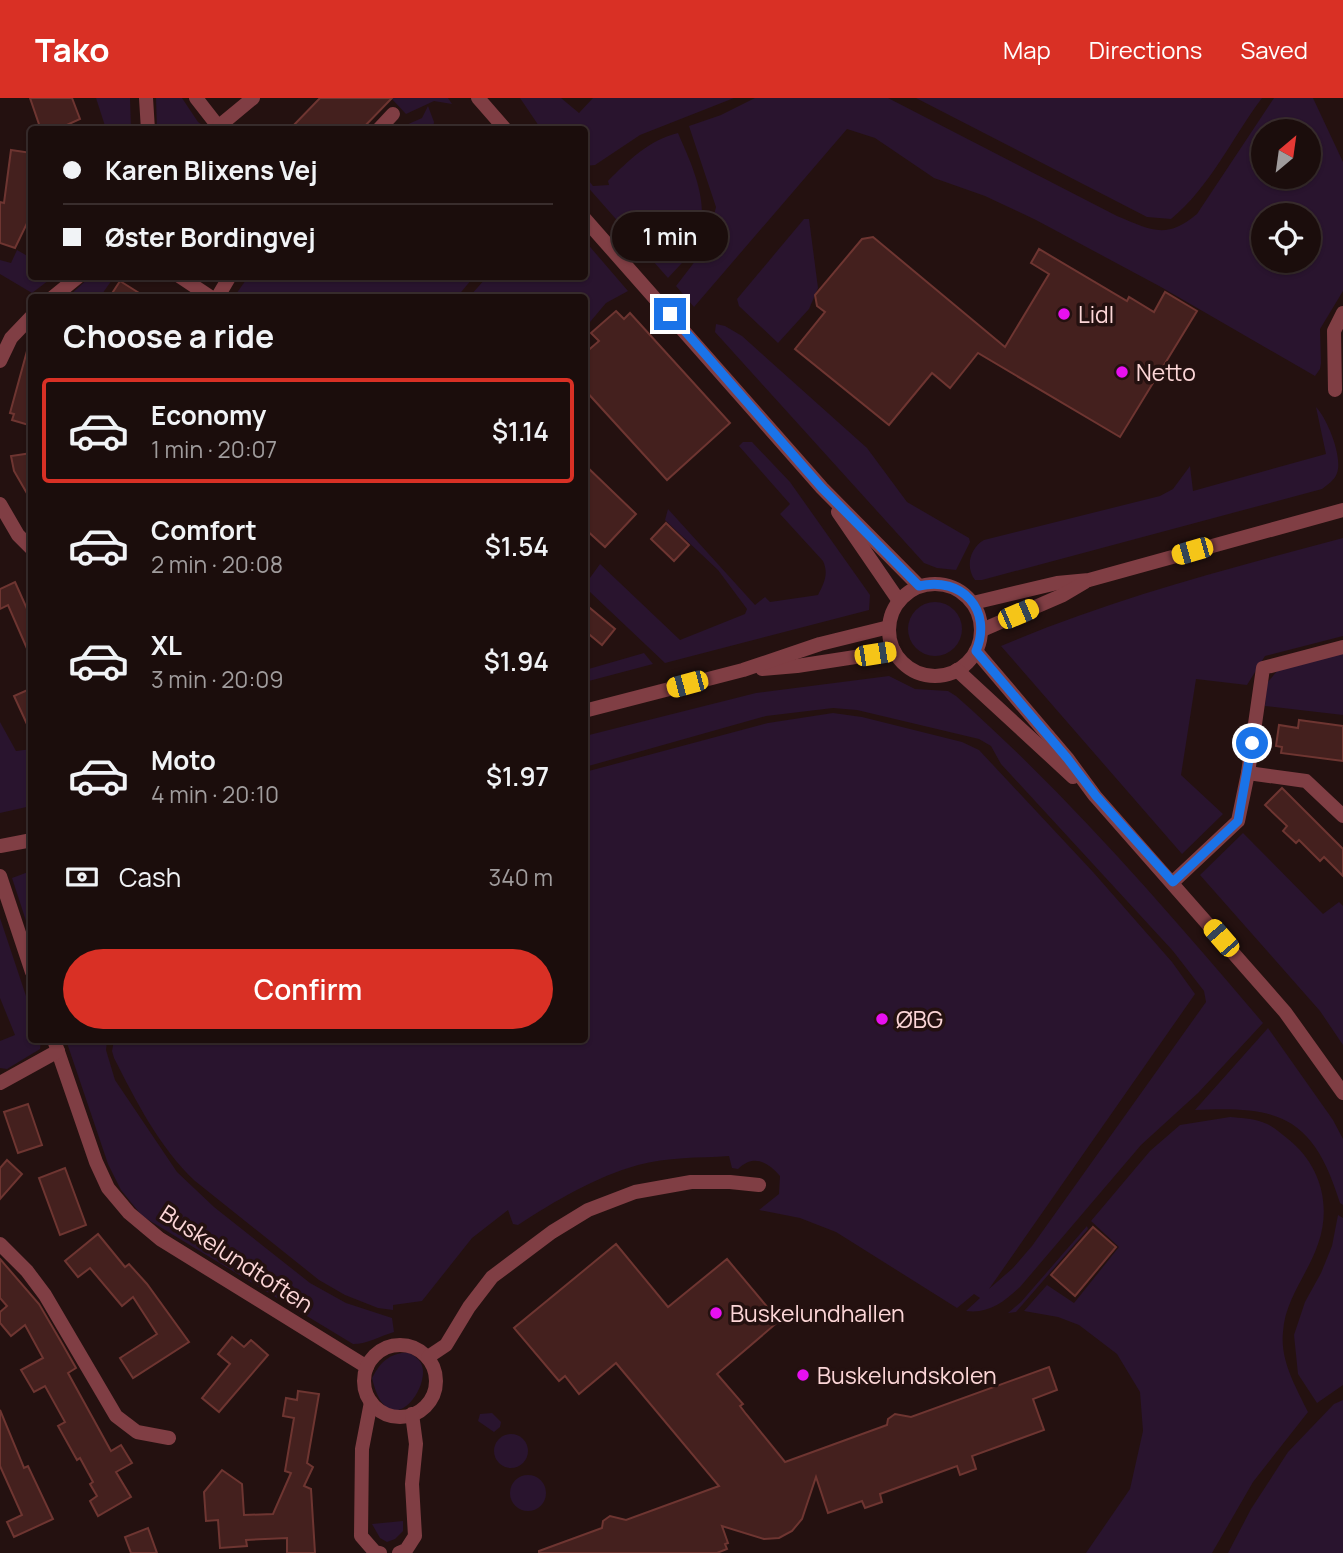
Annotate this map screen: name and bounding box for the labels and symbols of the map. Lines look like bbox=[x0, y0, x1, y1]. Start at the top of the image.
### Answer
north arrow bbox=[1251, 119, 1321, 189]
callout: 1 min bbox=[612, 212, 728, 262]
route end bbox=[654, 298, 686, 330]
place label: Lidl bbox=[1078, 298, 1114, 330]
marker: Lidl bbox=[1056, 306, 1072, 322]
place label: Netto bbox=[1136, 356, 1196, 388]
marker: Netto bbox=[1114, 364, 1130, 380]
car bbox=[1169, 535, 1216, 567]
car bbox=[995, 596, 1042, 632]
car bbox=[853, 640, 898, 668]
car bbox=[664, 668, 711, 700]
route start bbox=[1236, 727, 1268, 759]
car bbox=[1200, 915, 1243, 961]
place label: ØBG bbox=[896, 1003, 943, 1035]
marker: ØBG bbox=[874, 1011, 890, 1027]
street label: Buskelundtoften bbox=[154, 1196, 320, 1320]
place label: Buskelundhallen bbox=[730, 1297, 905, 1329]
marker: Buskelundhallen bbox=[708, 1305, 724, 1321]
place label: Buskelundskolen bbox=[817, 1359, 997, 1391]
marker: Buskelundskolen bbox=[795, 1367, 811, 1383]

